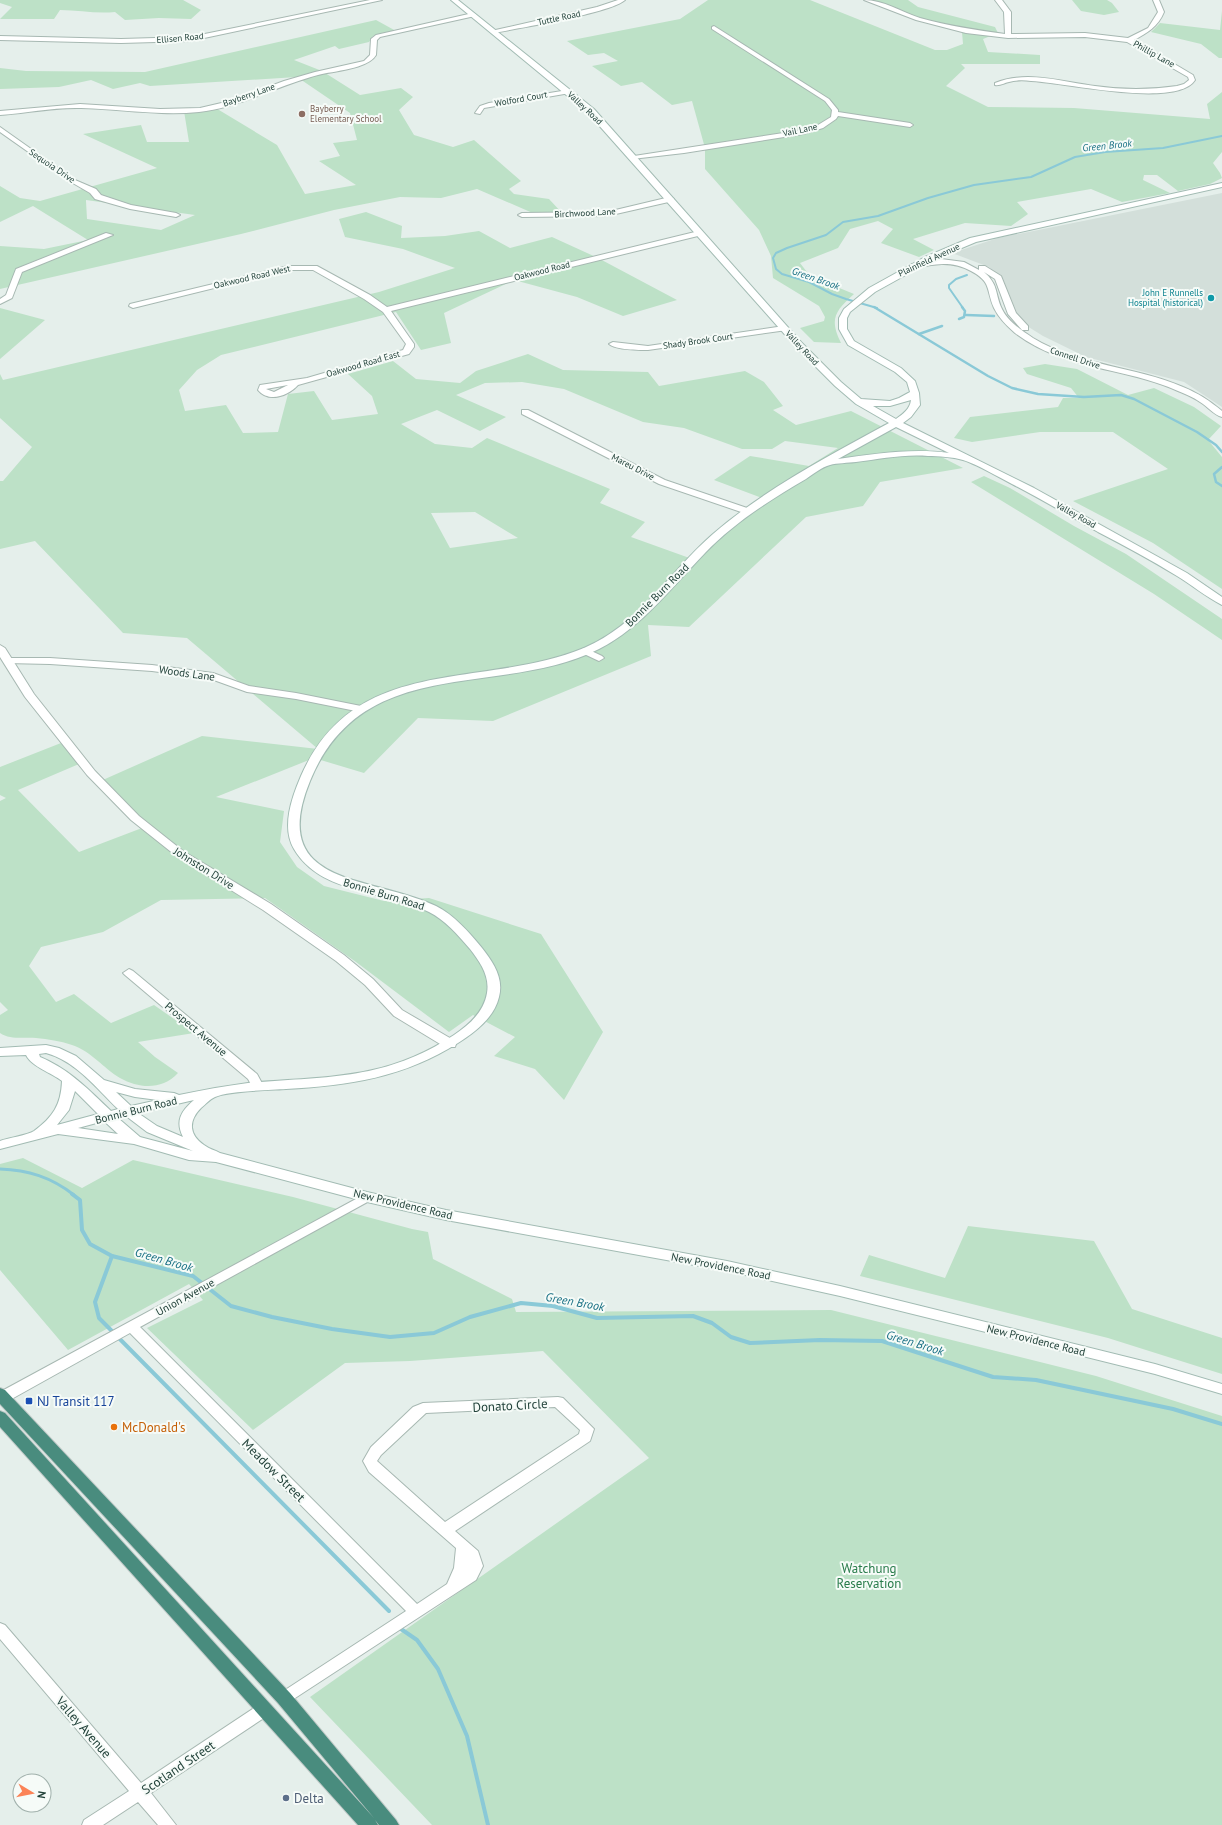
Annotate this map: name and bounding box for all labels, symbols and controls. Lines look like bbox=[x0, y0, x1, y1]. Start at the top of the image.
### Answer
street label: Tuttle Road bbox=[536, 8, 582, 27]
street label: Ellisen Road bbox=[156, 30, 204, 45]
street label: Phillip Lane bbox=[1132, 38, 1177, 70]
street label: Bayberry Lane bbox=[221, 80, 277, 109]
street label: Wolford Court bbox=[494, 88, 548, 109]
street label: Valley Road bbox=[565, 88, 605, 127]
place label: Bayberry Elementary School bbox=[310, 103, 382, 124]
marker: Bayberry Elementary School bbox=[297, 109, 307, 119]
street label: Vail Lane bbox=[781, 120, 819, 139]
water label: Green Brook bbox=[1082, 136, 1133, 155]
street label: Sequoia Drive bbox=[27, 146, 78, 185]
street label: Birchwood Lane bbox=[554, 205, 616, 220]
street label: Plainfield Avenue bbox=[896, 240, 962, 279]
street label: Oakwood Road bbox=[513, 258, 571, 283]
street label: Oakwood Road West bbox=[213, 262, 291, 291]
water label: Green Brook bbox=[790, 264, 842, 293]
place label: John E Runnells Hospital (historical) bbox=[1128, 287, 1203, 309]
marker: John E Runnells Hospital (historical) bbox=[1206, 293, 1216, 303]
street label: Valley Road bbox=[783, 327, 822, 368]
street label: Shady Brook Court bbox=[662, 330, 734, 351]
street label: Connell Drive bbox=[1049, 344, 1102, 371]
street label: Oakwood Road East bbox=[325, 348, 401, 379]
street label: Mareu Drive bbox=[610, 451, 657, 482]
street label: Valley Road bbox=[1053, 499, 1098, 530]
street label: Bonnie Burn Road bbox=[622, 560, 692, 630]
street label: Woods Lane bbox=[158, 662, 216, 684]
street label: Johnston Drive bbox=[170, 843, 237, 892]
street label: Bonnie Burn Road bbox=[342, 875, 426, 913]
street label: Prospect Avenue bbox=[162, 999, 230, 1059]
street label: Bonnie Burn Road bbox=[93, 1093, 179, 1127]
street label: New Providence Road bbox=[352, 1186, 454, 1222]
water label: Green Brook bbox=[134, 1244, 195, 1275]
street label: New Providence Road bbox=[670, 1249, 772, 1283]
street label: Union Avenue bbox=[153, 1275, 217, 1319]
water label: Green Brook bbox=[545, 1289, 606, 1314]
street label: New Providence Road bbox=[985, 1321, 1087, 1359]
water label: Green Brook bbox=[885, 1327, 946, 1359]
place label: NJ Transit 117 bbox=[37, 1393, 115, 1410]
street label: Donato Circle bbox=[472, 1395, 548, 1416]
marker: NJ Transit 117 bbox=[24, 1396, 34, 1406]
place label: McDonald's bbox=[122, 1419, 185, 1436]
marker: McDonald's bbox=[109, 1422, 119, 1432]
street label: Meadow Street bbox=[238, 1435, 309, 1506]
park label: Watchung Reservation bbox=[837, 1560, 901, 1592]
street label: Valley Avenue bbox=[52, 1692, 115, 1762]
street label: Scotland Street bbox=[138, 1736, 219, 1798]
north arrow bbox=[12, 1773, 52, 1813]
text: N bbox=[34, 1790, 49, 1800]
place label: Delta bbox=[294, 1790, 324, 1807]
marker: Delta bbox=[281, 1793, 291, 1803]

